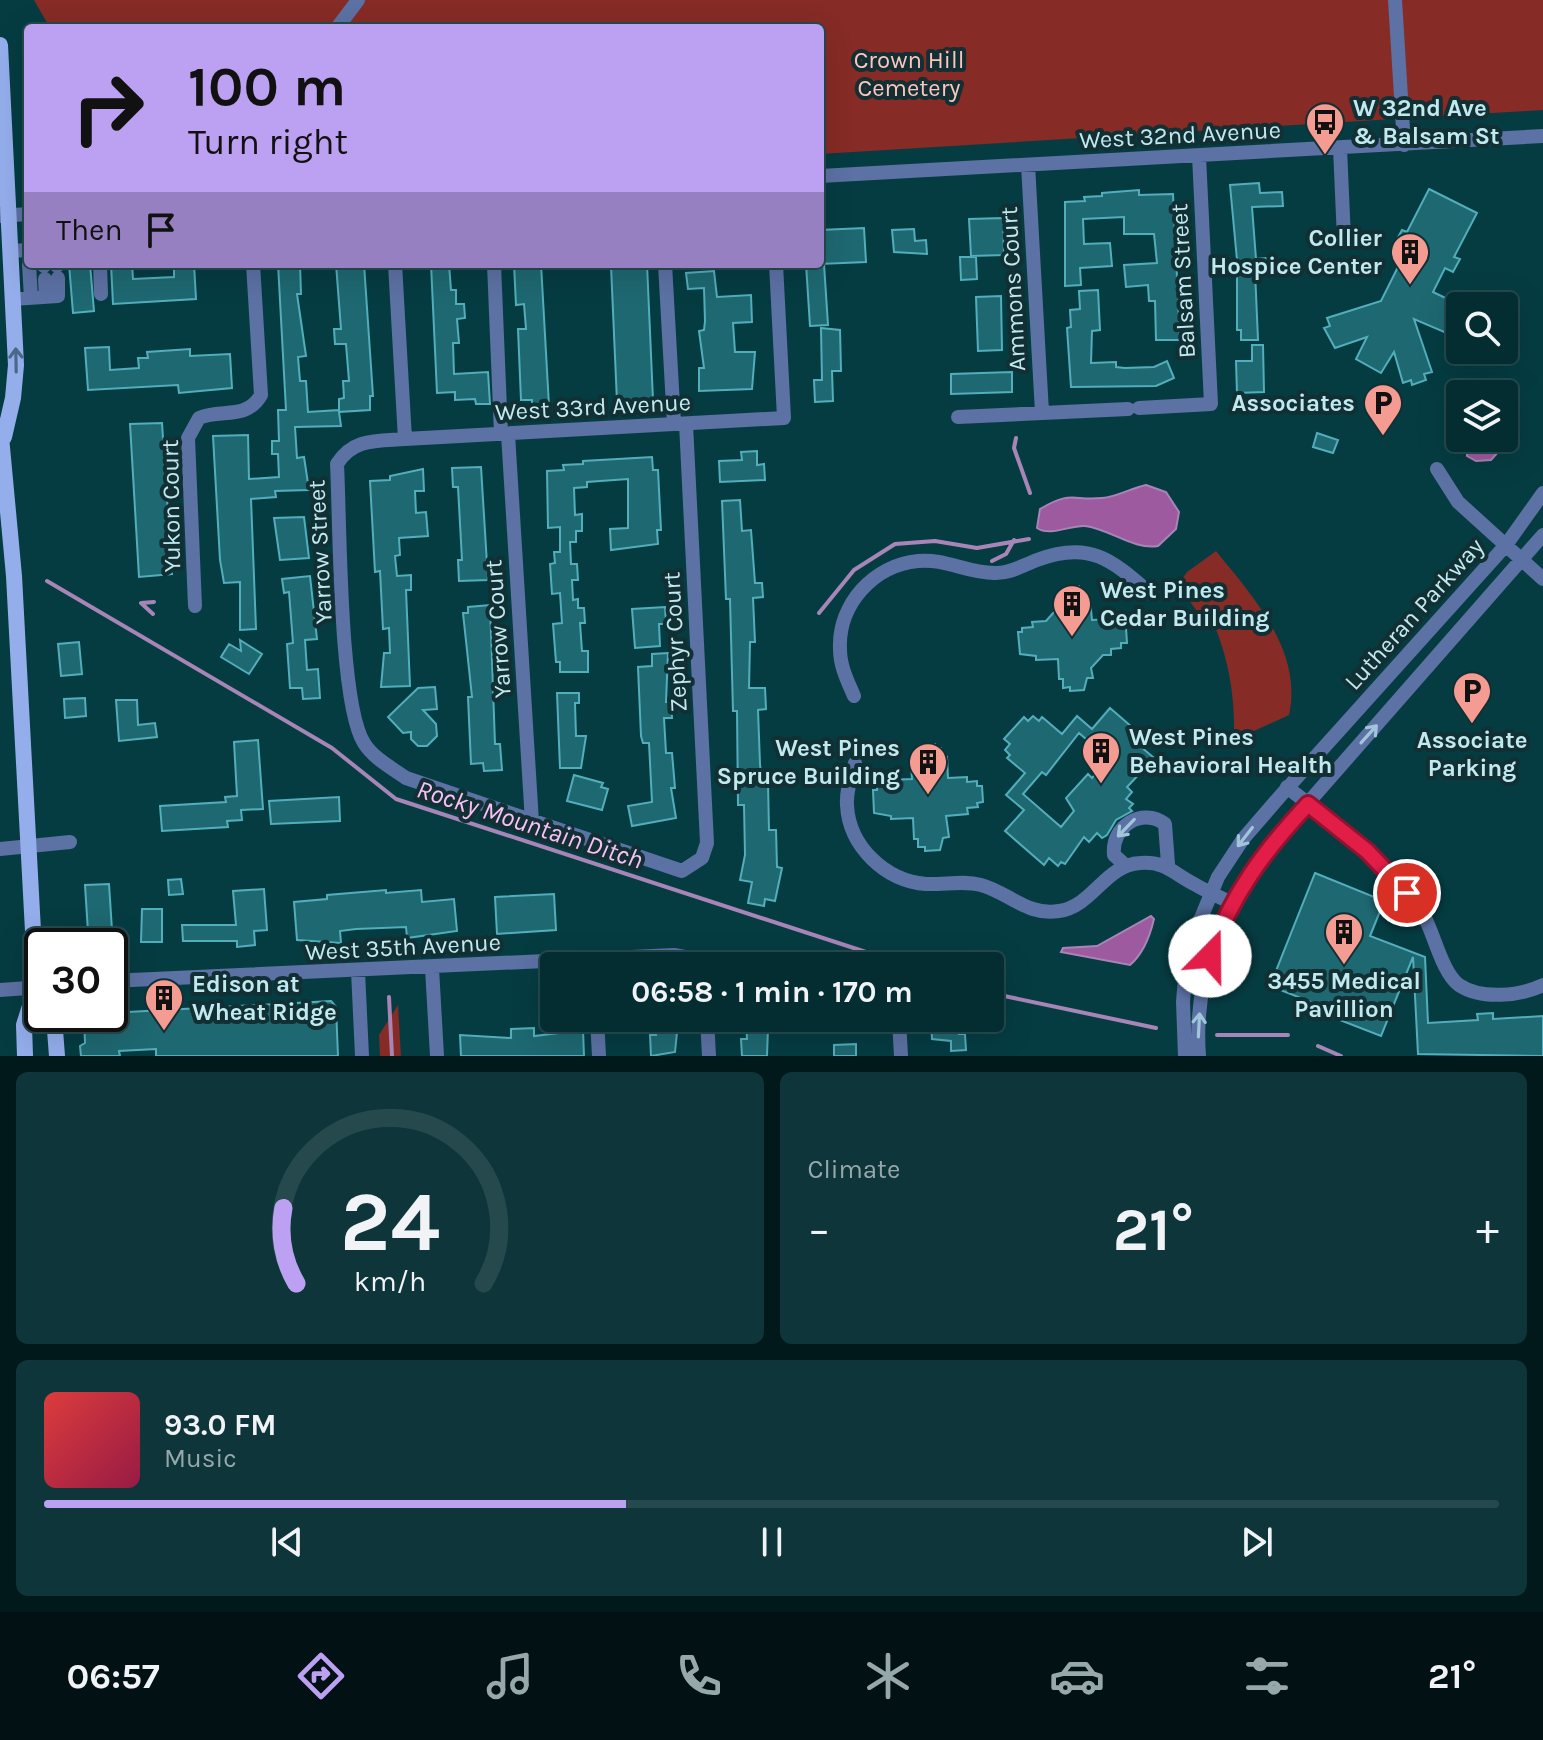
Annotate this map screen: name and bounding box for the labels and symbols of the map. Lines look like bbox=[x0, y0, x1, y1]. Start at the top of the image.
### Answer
park label: Crown Hill Cemetery bbox=[854, 46, 964, 102]
place label: W 32nd Ave & Balsam St bbox=[1353, 94, 1499, 150]
bus stop icon: W 32nd Ave & Balsam St bbox=[1304, 101, 1346, 156]
street label: West 32nd Avenue bbox=[1078, 116, 1282, 154]
street label: Balsam Street bbox=[1165, 203, 1201, 359]
street label: Ammons Court bbox=[995, 206, 1031, 372]
place label: Collier Hospice Center bbox=[1210, 224, 1383, 280]
building icon: Collier Hospice Center bbox=[1389, 231, 1431, 286]
one-way arrow bbox=[8, 348, 23, 374]
parking icon: Associates bbox=[1362, 382, 1404, 437]
street label: West 33rd Avenue bbox=[494, 388, 692, 426]
place label: Associates bbox=[1232, 389, 1355, 417]
street label: Yukon Court bbox=[156, 439, 186, 573]
street label: Yarrow Street bbox=[302, 479, 338, 625]
street label: Lutheran Parkway bbox=[1339, 532, 1489, 696]
street label: Yarrow Court bbox=[479, 559, 517, 699]
street label: Zephyr Court bbox=[657, 571, 693, 713]
place label: West Pines Cedar Building bbox=[1100, 576, 1270, 632]
building icon: West Pines Cedar Building bbox=[1051, 583, 1093, 638]
parking icon: Associate Parking bbox=[1451, 670, 1493, 725]
place label: West Pines Behavioral Health bbox=[1129, 723, 1332, 779]
one-way arrow bbox=[1360, 724, 1378, 744]
place label: Associate Parking bbox=[1417, 726, 1527, 782]
building icon: West Pines Behavioral Health bbox=[1080, 730, 1122, 785]
place label: West Pines Spruce Building bbox=[717, 734, 900, 790]
building icon: West Pines Spruce Building bbox=[907, 741, 949, 796]
water label: Rocky Mountain Ditch bbox=[413, 773, 647, 876]
one-way arrow bbox=[1117, 818, 1136, 838]
one-way arrow bbox=[1237, 826, 1254, 847]
pin bbox=[1373, 859, 1441, 927]
building icon: 3455 Medical Pavillion bbox=[1323, 911, 1365, 966]
position arrow bbox=[1168, 914, 1252, 998]
speed limit sign: 30 bbox=[24, 928, 128, 1032]
street label: West 35th Avenue bbox=[304, 928, 502, 966]
place label: 3455 Medical Pavillion bbox=[1267, 967, 1421, 1023]
place label: Edison at Wheat Ridge bbox=[192, 970, 337, 1026]
building icon: Edison at Wheat Ridge bbox=[143, 977, 185, 1032]
one-way arrow bbox=[1192, 1012, 1207, 1039]

